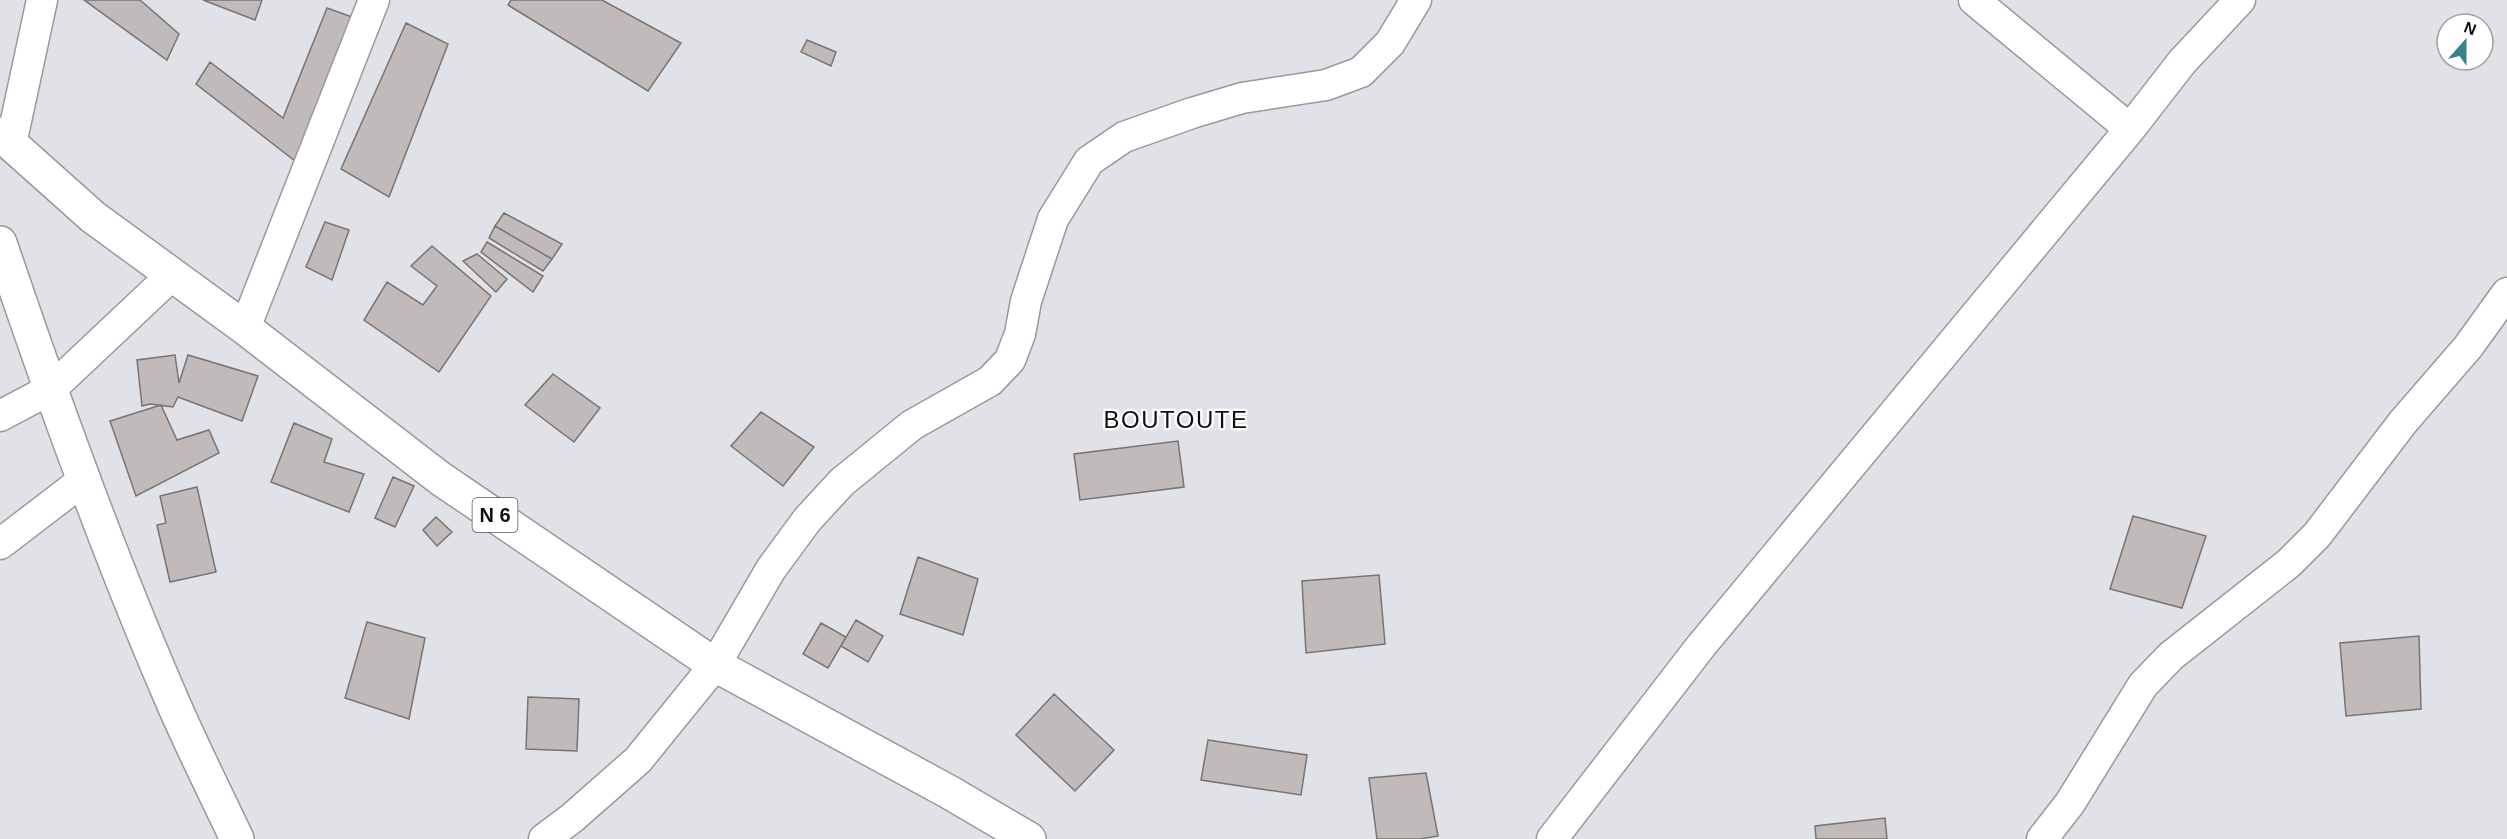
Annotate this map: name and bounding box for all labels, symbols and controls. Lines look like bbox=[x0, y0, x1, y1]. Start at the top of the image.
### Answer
north arrow bbox=[2435, 12, 2495, 72]
text: N bbox=[2462, 18, 2479, 38]
district label: BOUTOUTE bbox=[1104, 406, 1248, 433]
road number: N 6 bbox=[472, 498, 518, 532]

